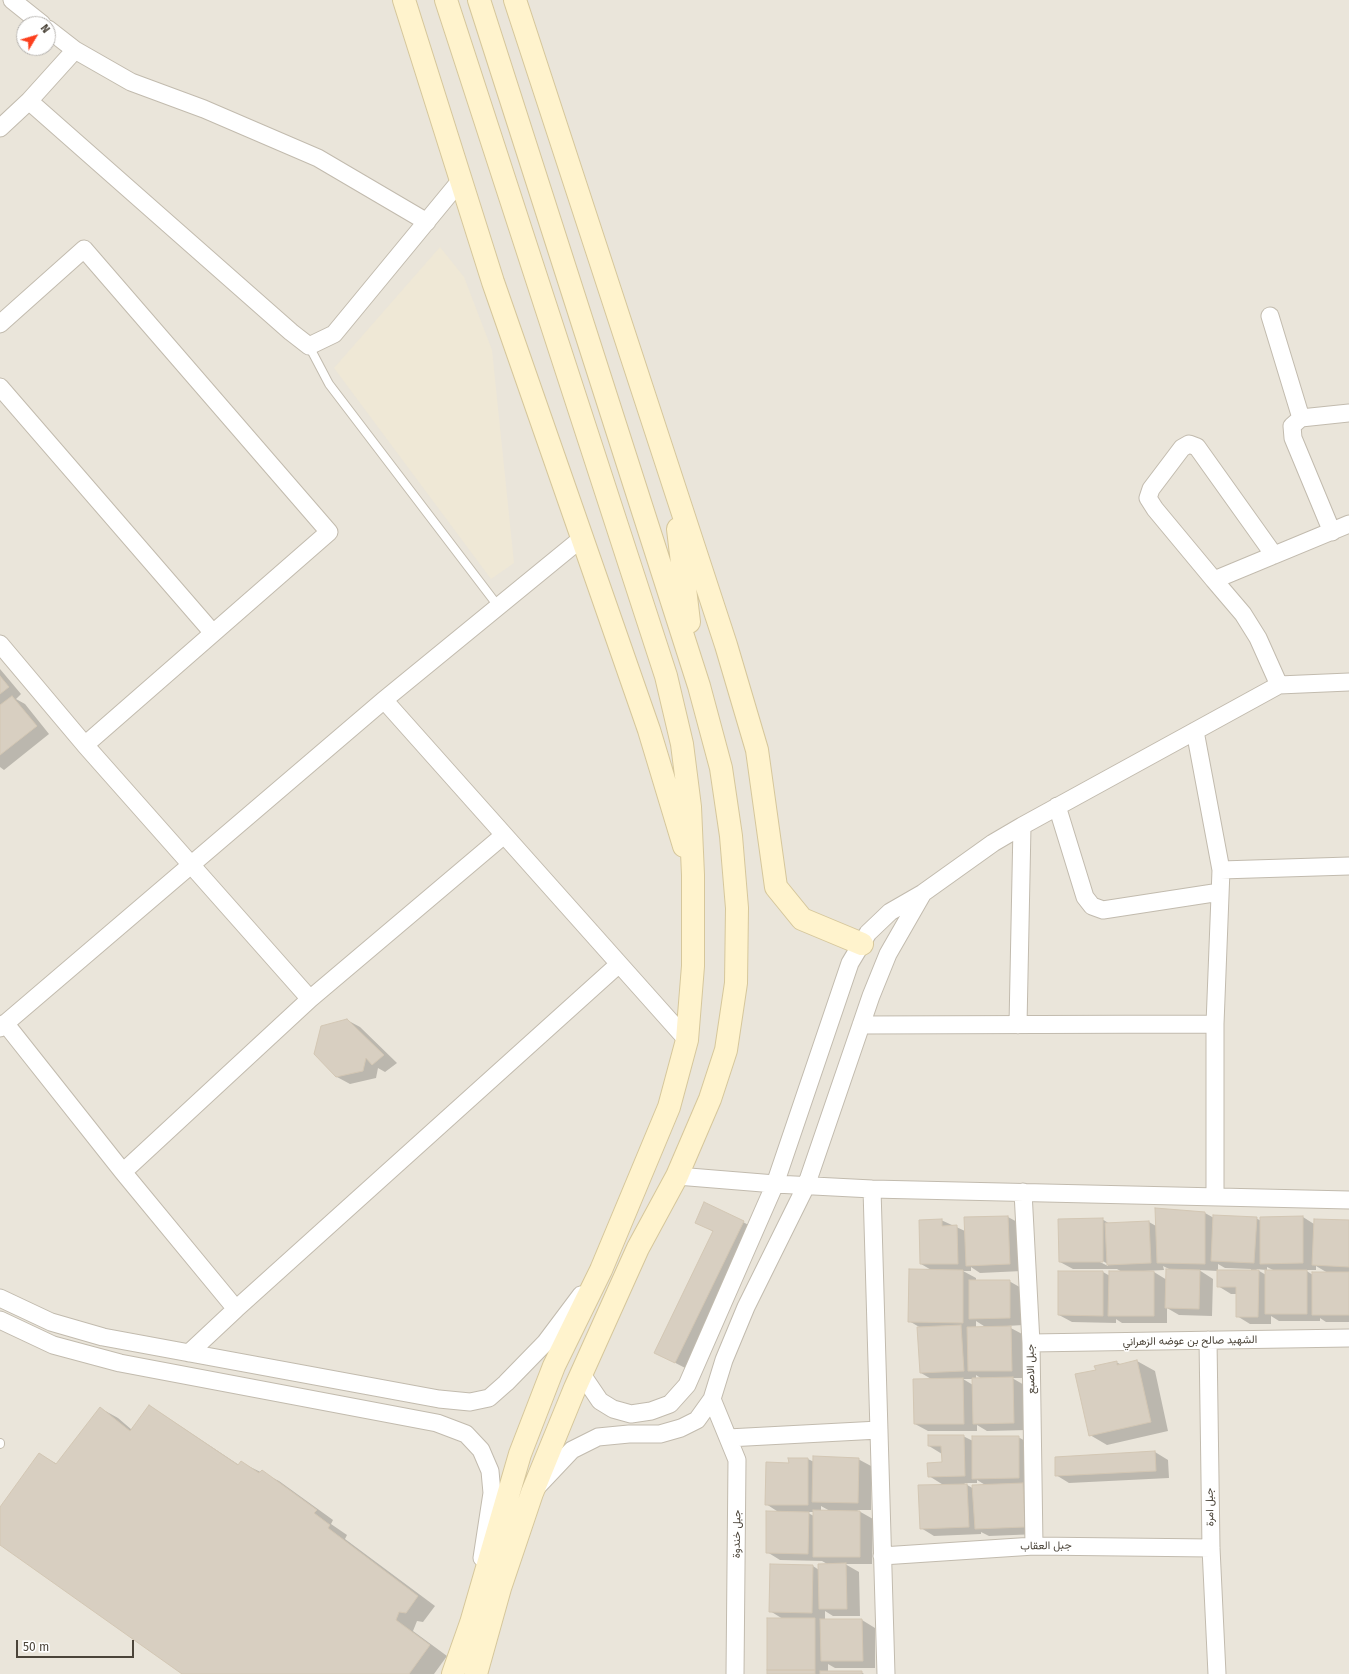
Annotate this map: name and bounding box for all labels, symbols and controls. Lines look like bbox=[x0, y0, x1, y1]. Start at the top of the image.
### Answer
north arrow bbox=[16, 16, 56, 56]
text: N bbox=[38, 22, 52, 36]
street label: الشهيد صالح بن عوضه الزهراني bbox=[1123, 1333, 1257, 1349]
street label: جبل الاصبع bbox=[1024, 1344, 1038, 1394]
street label: جبل امرة bbox=[1203, 1488, 1217, 1526]
street label: جبل خندوة bbox=[730, 1510, 744, 1558]
street label: جبل العقاب bbox=[1020, 1539, 1072, 1553]
scale bar bbox=[18, 1632, 136, 1658]
text: 50 m bbox=[23, 1640, 49, 1654]

